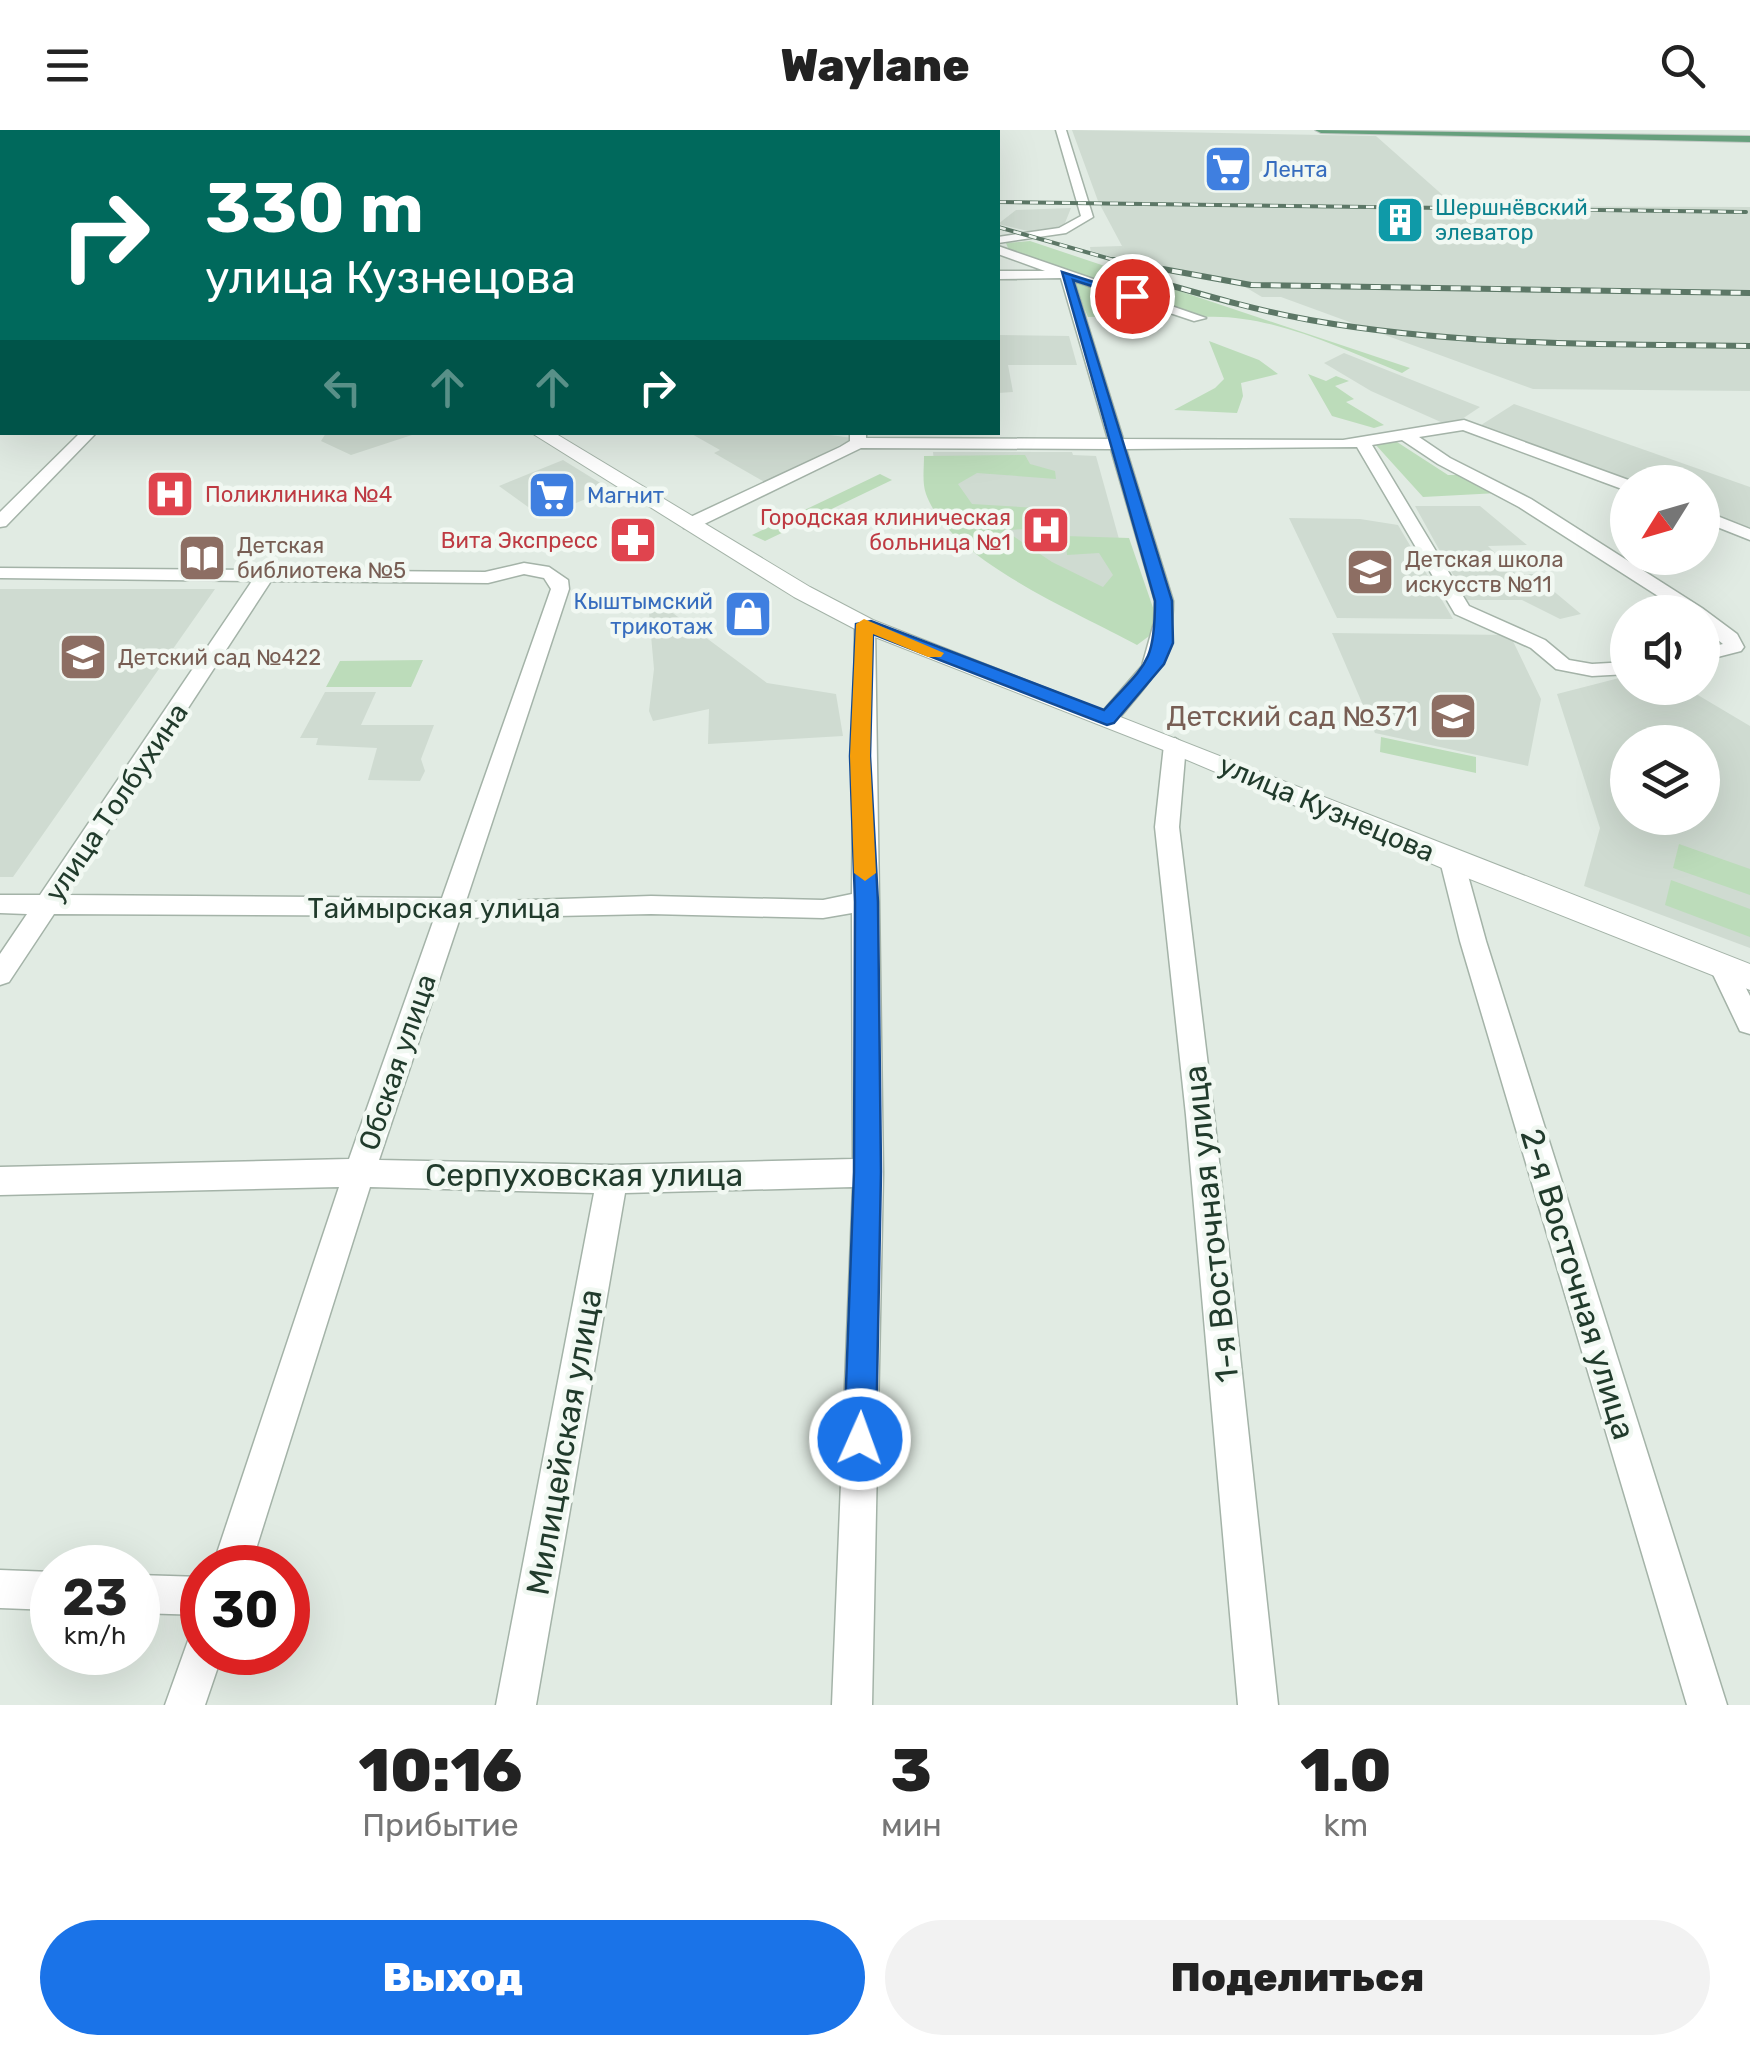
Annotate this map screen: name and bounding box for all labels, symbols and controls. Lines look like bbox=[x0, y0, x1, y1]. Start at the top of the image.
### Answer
icon: menu bbox=[40, 38, 95, 93]
icon: search bbox=[1655, 38, 1710, 93]
text: Waylane bbox=[780, 39, 970, 92]
supermarket icon: Лента bbox=[1202, 143, 1254, 195]
place label: Лента bbox=[1263, 156, 1328, 183]
text: 330 m bbox=[205, 167, 424, 250]
icon: right bbox=[40, 170, 170, 300]
building icon: Шершнёвский элеватор bbox=[1374, 194, 1426, 246]
place label: Шершнёвский элеватор bbox=[1435, 194, 1588, 246]
text: улица Кузнецова bbox=[205, 251, 576, 304]
pin bbox=[1090, 254, 1175, 339]
icon: arrive bbox=[1105, 269, 1160, 324]
icon: left bbox=[315, 360, 370, 415]
icon: ahead bbox=[420, 360, 475, 415]
icon: ahead bbox=[525, 360, 580, 415]
icon: right bbox=[630, 360, 685, 415]
north arrow bbox=[1610, 465, 1720, 575]
map controls bbox=[1610, 465, 1720, 835]
hospital icon: Поликлиника №4 bbox=[144, 468, 196, 520]
supermarket icon: Магнит bbox=[526, 469, 578, 521]
place label: Поликлиника №4 bbox=[205, 481, 392, 508]
place label: Магнит bbox=[587, 482, 664, 509]
place label: Городская клиническая больница №1 bbox=[760, 504, 1011, 556]
hospital icon: Городская клиническая больница №1 bbox=[1020, 504, 1072, 556]
pharmacy icon: Вита Экспресс bbox=[607, 514, 659, 566]
place label: Вита Экспресс bbox=[441, 527, 598, 554]
library icon: Детская библиотека №5 bbox=[176, 532, 228, 584]
place label: Детская библиотека №5 bbox=[237, 532, 406, 584]
school or university icon: Детская школа искусств №11 bbox=[1344, 546, 1396, 598]
place label: Детская школа искусств №11 bbox=[1405, 546, 1564, 598]
place label: Кыштымский трикотаж bbox=[573, 588, 713, 640]
shop icon: Кыштымский трикотаж bbox=[722, 588, 774, 640]
button: sound bbox=[1610, 595, 1720, 705]
school or university icon: Детский сад №422 bbox=[57, 631, 109, 683]
place label: Детский сад №422 bbox=[118, 644, 321, 671]
school or university icon: Детский сад №371 bbox=[1427, 690, 1479, 742]
street label: улица Толбухина bbox=[38, 697, 195, 908]
place label: Детский сад №371 bbox=[1167, 700, 1418, 733]
button: layers bbox=[1610, 725, 1720, 835]
street label: улица Кузнецова bbox=[1214, 748, 1439, 869]
street label: Таймырская улица bbox=[308, 892, 560, 925]
street label: Обская улица bbox=[352, 970, 443, 1154]
street label: 1-я Восточная улица bbox=[1175, 1064, 1247, 1384]
street label: 2-я Восточная улица bbox=[1513, 1124, 1643, 1444]
street label: Серпуховская улица bbox=[425, 1156, 743, 1194]
street label: Милицейская улица bbox=[518, 1286, 610, 1598]
position arrow bbox=[808, 1387, 912, 1491]
speed limit sign: 30 bbox=[180, 1545, 310, 1675]
text: 23 bbox=[62, 1568, 128, 1628]
text: km/h bbox=[64, 1621, 126, 1650]
text: 10:16 bbox=[359, 1735, 522, 1806]
text: 3 bbox=[891, 1735, 932, 1806]
text: 1.0 bbox=[1300, 1735, 1391, 1806]
text: Прибытие bbox=[362, 1806, 519, 1844]
text: мин bbox=[881, 1806, 942, 1844]
text: km bbox=[1323, 1806, 1368, 1844]
button: Выход bbox=[40, 1920, 865, 2035]
button: Поделиться bbox=[885, 1920, 1710, 2035]

